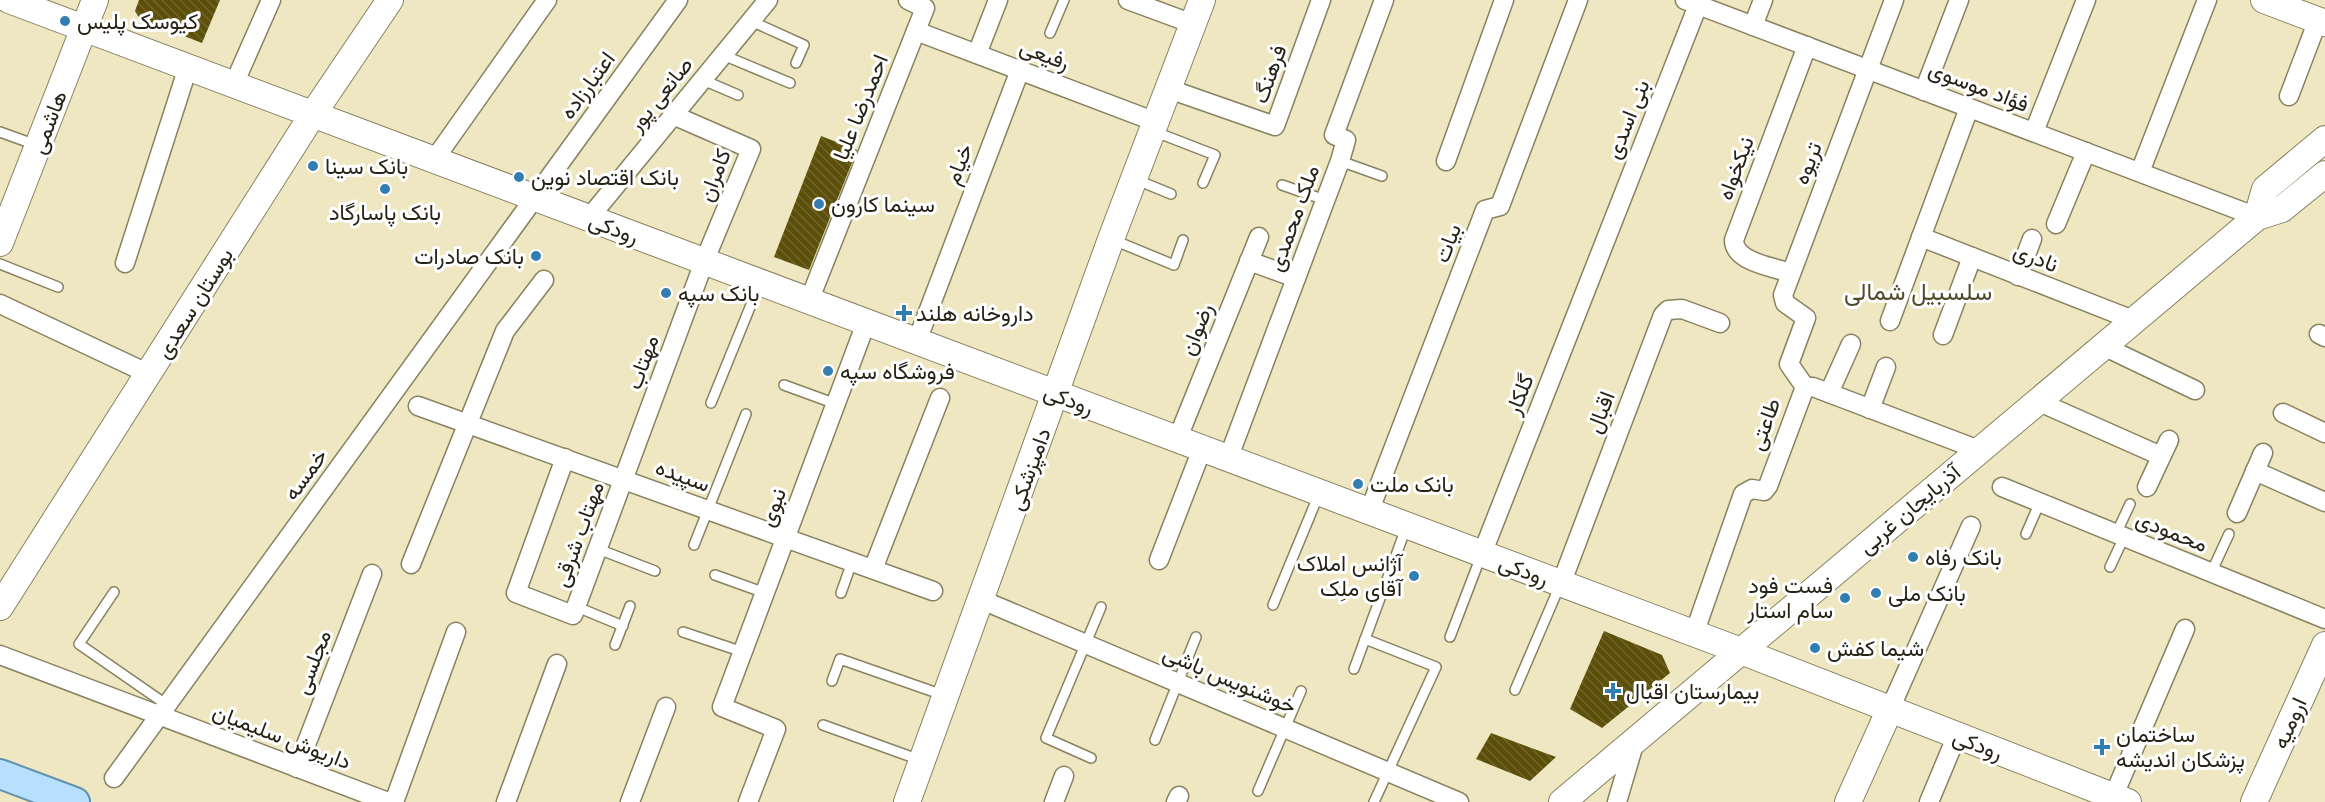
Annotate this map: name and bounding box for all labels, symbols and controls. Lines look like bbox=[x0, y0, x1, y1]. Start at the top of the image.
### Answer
place label: کیوسک پلیس bbox=[77, 8, 199, 36]
marker: کیوسک پلیس bbox=[58, 14, 72, 28]
street label: رفیعی bbox=[1016, 33, 1073, 76]
street label: فرهنگ bbox=[1246, 41, 1292, 107]
street label: اعتبارزاده bbox=[554, 46, 621, 124]
street label: احمدرضا علیا bbox=[827, 50, 894, 164]
street label: صانعی پور bbox=[622, 52, 699, 138]
street label: فؤاد موسوی bbox=[1925, 55, 2033, 118]
street label: بنی اسدی bbox=[1599, 76, 1656, 163]
street label: هاشمی bbox=[24, 87, 73, 158]
street label: نیکخواه bbox=[1711, 133, 1760, 204]
street label: تریوه bbox=[1787, 138, 1828, 188]
street label: خیام bbox=[938, 140, 979, 189]
street label: کامران bbox=[692, 145, 737, 205]
place label: بانک سینا bbox=[325, 153, 408, 180]
marker: بانک سینا bbox=[306, 159, 320, 173]
street label: ملک محمدی bbox=[1262, 161, 1325, 275]
place label: بانک اقتصاد نوین bbox=[531, 164, 679, 191]
marker: بانک اقتصاد نوین bbox=[512, 170, 526, 184]
marker: بانک پاسارگاد bbox=[378, 182, 392, 196]
place label: سینما کارون bbox=[831, 191, 935, 218]
marker: سینما کارون bbox=[812, 197, 826, 211]
place label: بانک پاسارگاد bbox=[329, 199, 441, 227]
street label: رودکی bbox=[585, 207, 643, 250]
street label: بیات bbox=[1428, 220, 1467, 266]
street label: نادری bbox=[2010, 237, 2062, 278]
street label: بوستان سعدی bbox=[150, 243, 239, 364]
place label: بانک صادرات bbox=[414, 243, 524, 270]
marker: بانک صادرات bbox=[529, 249, 543, 263]
district label: سلسبیل شمالی bbox=[1844, 277, 1992, 306]
place label: بانک سپه bbox=[678, 280, 759, 308]
marker: بانک سپه bbox=[659, 286, 673, 300]
street label: رضوان bbox=[1174, 299, 1219, 359]
place label: داروخانه هلند bbox=[916, 300, 1034, 327]
marker: داروخانه هلند bbox=[897, 306, 911, 320]
street label: مهتاب bbox=[620, 331, 665, 393]
place label: فروشگاه سپه bbox=[840, 358, 955, 386]
marker: فروشگاه سپه bbox=[821, 364, 835, 378]
street label: گلکار bbox=[1499, 370, 1540, 419]
street label: رودکی bbox=[1040, 378, 1098, 421]
street label: اقبال bbox=[1580, 387, 1621, 437]
street label: طاعتی bbox=[1743, 394, 1786, 454]
street label: دامپزشکی bbox=[1002, 424, 1058, 514]
street label: خمسه bbox=[278, 443, 333, 505]
street label: سپیده bbox=[652, 453, 714, 499]
street label: آذربایجان غربی bbox=[1853, 458, 1967, 560]
place label: بانک ملت bbox=[1370, 471, 1454, 498]
marker: بانک ملت bbox=[1351, 477, 1365, 491]
street label: مهتاب شرقی bbox=[547, 478, 610, 591]
street label: نبوی bbox=[753, 484, 792, 530]
street label: محمودی bbox=[2132, 505, 2212, 558]
place label: بانک رفاه bbox=[1925, 544, 2002, 571]
street label: رودکی bbox=[1495, 549, 1553, 592]
place label: آژانس املاک آقای ملِک bbox=[1297, 550, 1404, 602]
marker: بانک رفاه bbox=[1906, 550, 1920, 564]
marker: آژانس املاک آقای ملِک bbox=[1407, 569, 1421, 583]
place label: فست فود سام استار bbox=[1746, 572, 1833, 625]
place label: بانک ملی bbox=[1888, 580, 1966, 607]
marker: بانک ملی bbox=[1869, 586, 1883, 600]
marker: فست فود سام استار bbox=[1838, 591, 1852, 605]
street label: مجلسی bbox=[288, 626, 337, 698]
place label: شیما کفش bbox=[1827, 635, 1924, 662]
street label: خوشنویس باشی bbox=[1159, 639, 1301, 720]
marker: شیما کفش bbox=[1808, 641, 1822, 655]
place label: بیمارستان اقبال bbox=[1626, 678, 1759, 705]
marker: بیمارستان اقبال bbox=[1604, 682, 1622, 700]
street label: ارومیه bbox=[2266, 693, 2313, 753]
street label: داریوش سلیمیان bbox=[209, 698, 355, 775]
place label: ساختمان پزشکان اندیشه bbox=[2116, 721, 2245, 774]
street label: رودکی bbox=[1949, 723, 2007, 766]
marker: ساختمان پزشکان اندیشه bbox=[2093, 738, 2111, 756]

